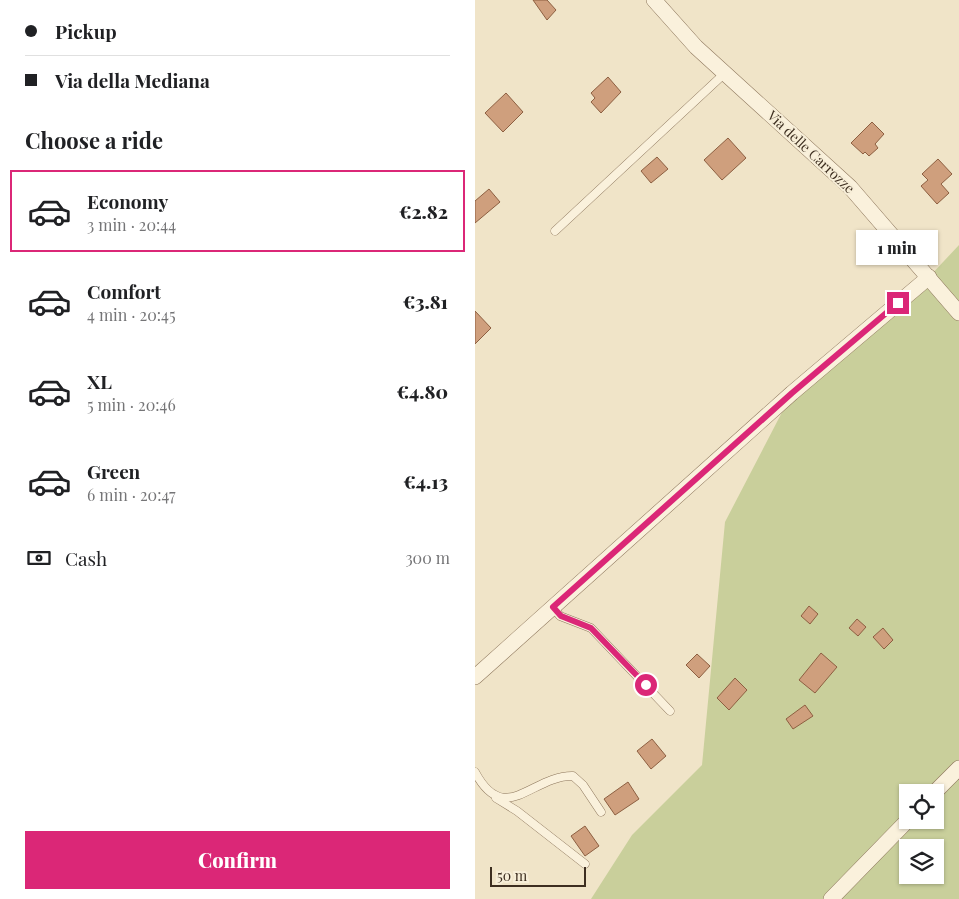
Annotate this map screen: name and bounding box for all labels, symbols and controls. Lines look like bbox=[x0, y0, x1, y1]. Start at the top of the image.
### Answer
text: Pickup bbox=[55, 18, 117, 44]
text: Via della Mediana bbox=[55, 67, 210, 93]
street label: Via delle Carrozze bbox=[763, 105, 859, 197]
text: Choose a ride bbox=[25, 125, 163, 155]
text: Economy bbox=[87, 188, 168, 214]
icon: car bbox=[27, 189, 72, 234]
text: €2.82 bbox=[399, 198, 448, 224]
text: 3 min · 20:44 bbox=[87, 214, 176, 235]
callout: 1 min bbox=[857, 230, 939, 266]
text: 1 min bbox=[877, 237, 917, 258]
text: Comfort bbox=[87, 278, 161, 304]
icon: car bbox=[27, 279, 72, 324]
text: €3.81 bbox=[403, 288, 448, 314]
route end bbox=[887, 292, 909, 314]
text: 4 min · 20:45 bbox=[87, 304, 176, 325]
text: XL bbox=[87, 368, 112, 394]
icon: car bbox=[27, 369, 72, 414]
text: €4.80 bbox=[397, 378, 448, 404]
text: 5 min · 20:46 bbox=[87, 394, 176, 415]
text: Green bbox=[87, 458, 140, 484]
icon: car bbox=[27, 459, 72, 504]
text: €4.13 bbox=[403, 468, 448, 494]
text: 6 min · 20:47 bbox=[87, 484, 176, 505]
icon: cash bbox=[25, 544, 53, 572]
text: Cash bbox=[65, 545, 107, 571]
text: 300 m bbox=[405, 547, 450, 568]
route start bbox=[635, 674, 657, 696]
map controls bbox=[899, 784, 944, 884]
button: locate bbox=[899, 784, 944, 829]
button: Confirm bbox=[25, 831, 450, 889]
button: layers bbox=[899, 839, 944, 884]
scale bar bbox=[490, 864, 586, 887]
text: 50 m bbox=[497, 866, 527, 885]

